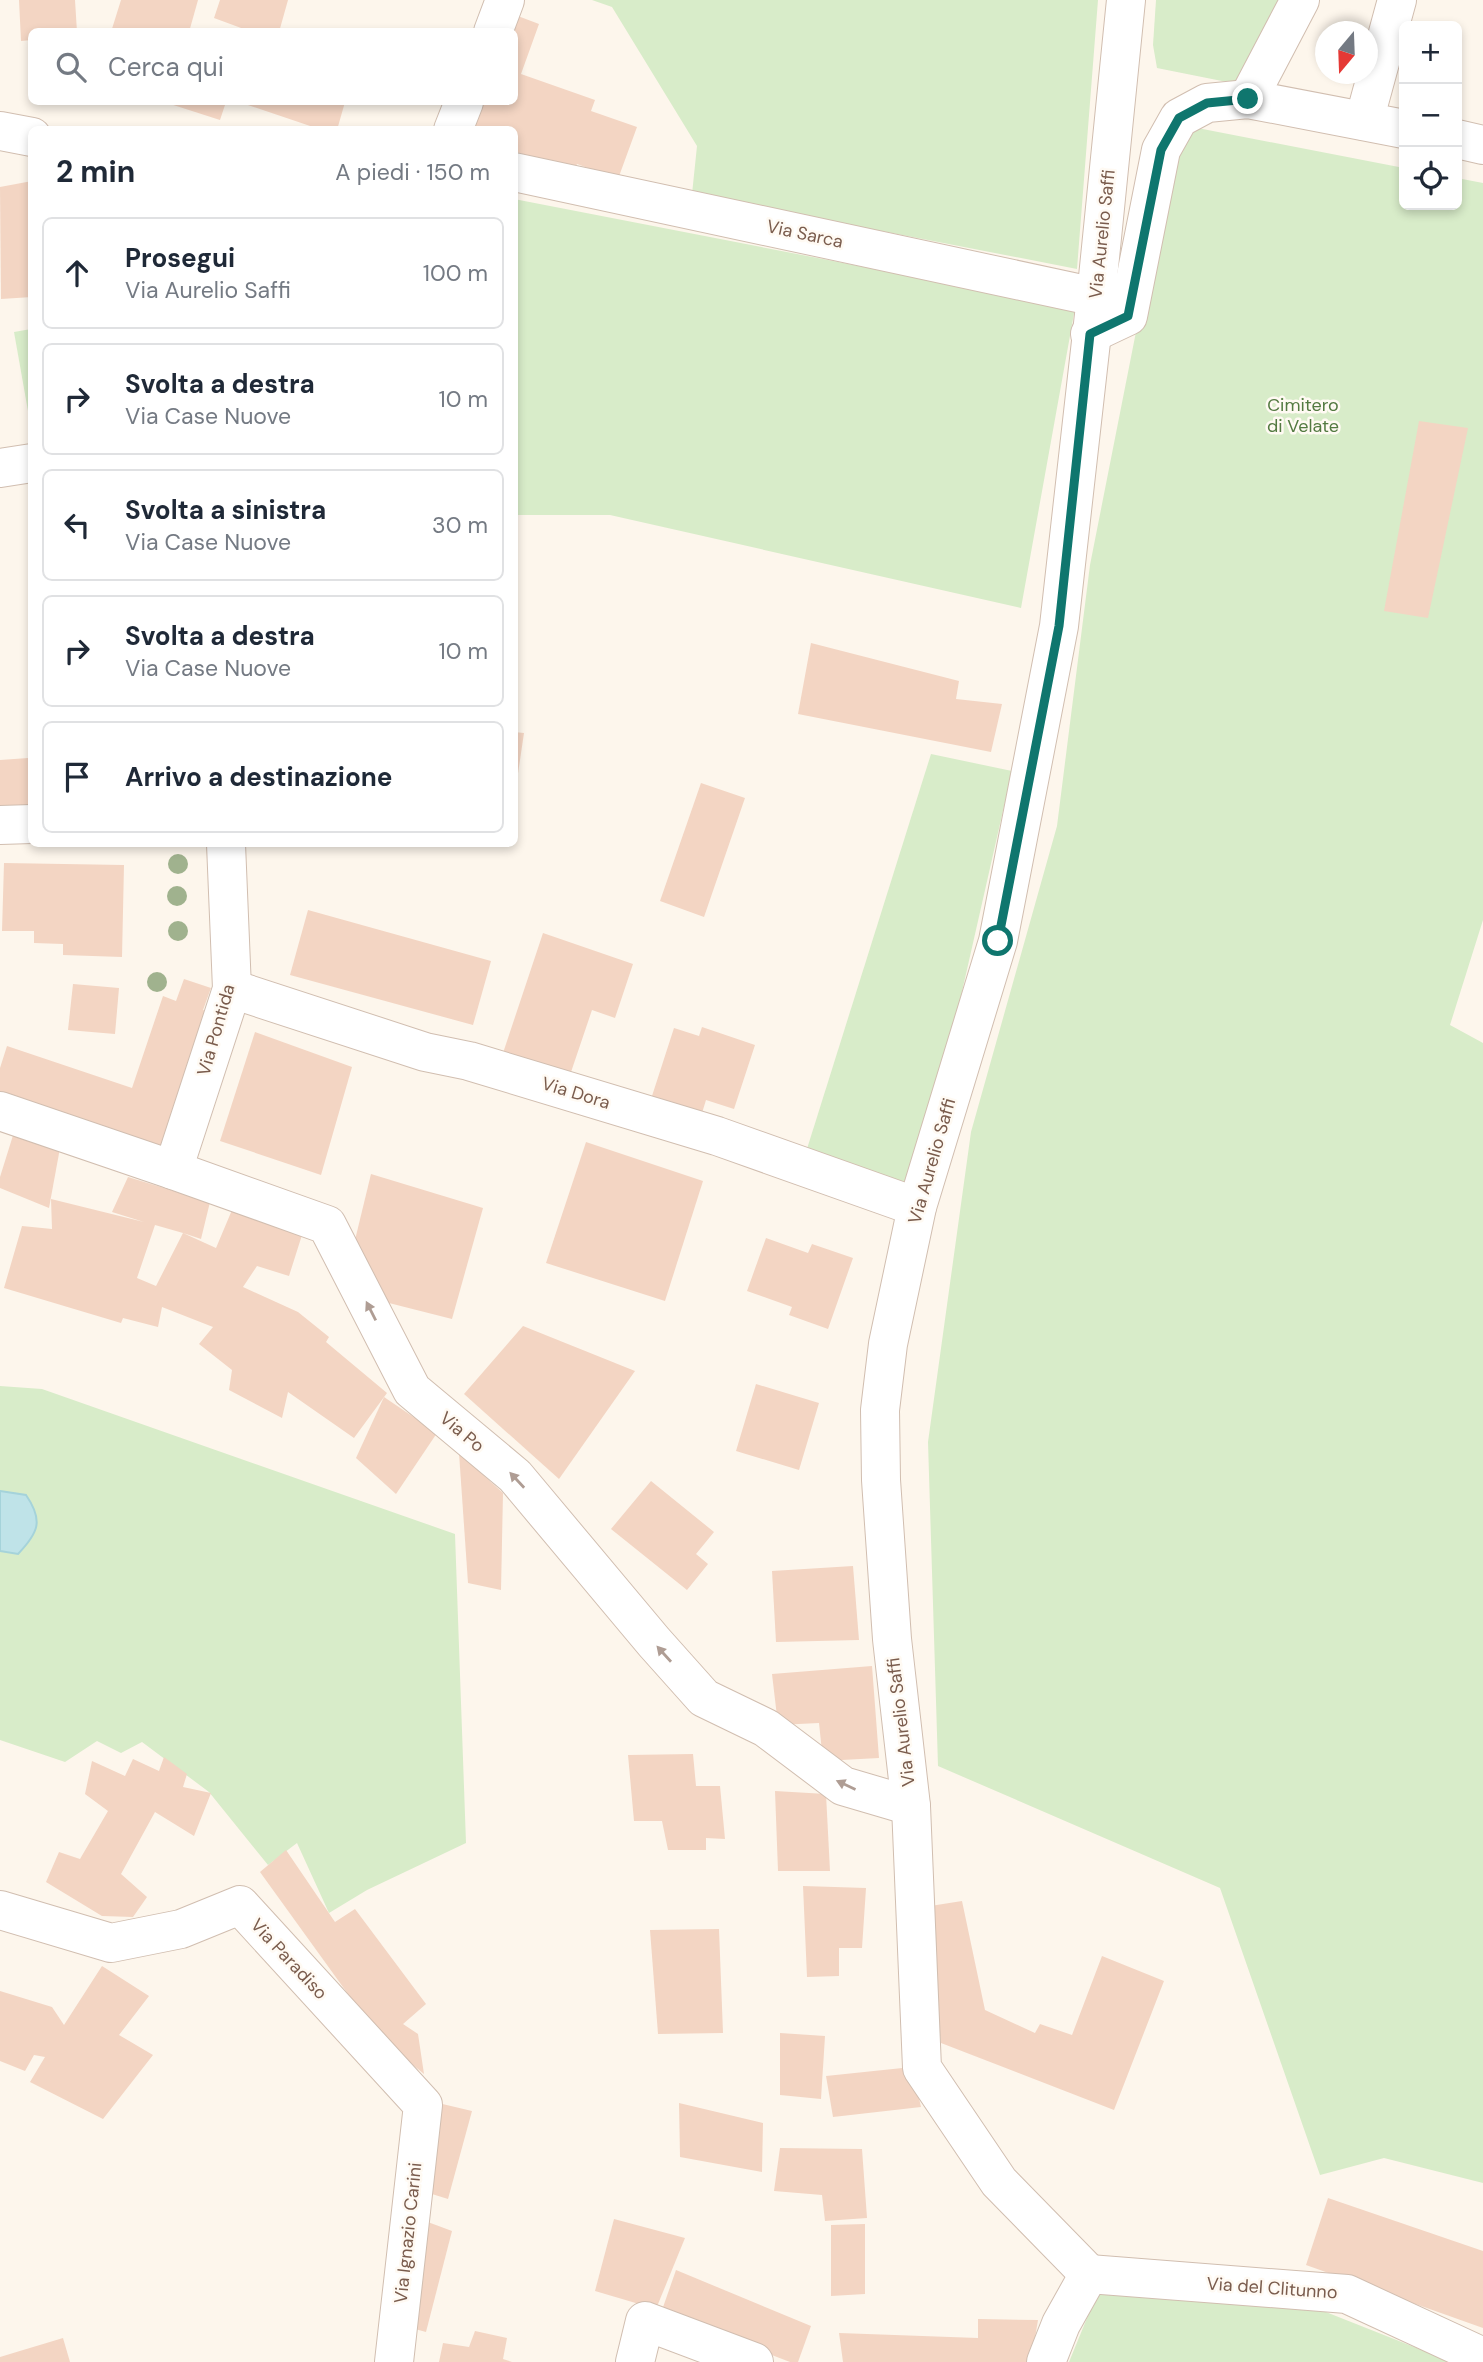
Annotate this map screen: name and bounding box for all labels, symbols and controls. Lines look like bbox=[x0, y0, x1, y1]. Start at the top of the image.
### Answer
north arrow bbox=[1315, 21, 1378, 84]
map controls bbox=[1399, 21, 1462, 210]
button: + bbox=[1399, 21, 1462, 84]
search box bbox=[28, 28, 518, 105]
icon: search bbox=[52, 48, 90, 86]
text: Cerca qui bbox=[108, 50, 224, 84]
route end bbox=[1232, 83, 1263, 114]
button: − bbox=[1399, 84, 1462, 147]
button: locate bbox=[1399, 147, 1462, 210]
text: 2 min bbox=[56, 152, 135, 191]
text: A piedi · 150 m bbox=[335, 157, 490, 187]
street label: Via Aurelio Saffi bbox=[1083, 168, 1121, 300]
street label: Via Sarca bbox=[765, 214, 845, 254]
text: Prosegui bbox=[125, 241, 235, 275]
icon: ahead bbox=[58, 254, 96, 292]
text: 100 m bbox=[423, 258, 488, 288]
text: Via Aurelio Saffi bbox=[125, 275, 291, 305]
text: Svolta a destra bbox=[125, 367, 315, 401]
icon: right bbox=[58, 380, 96, 418]
text: 10 m bbox=[438, 384, 488, 414]
park label: Cimitero di Velate bbox=[1267, 393, 1339, 438]
text: Via Case Nuove bbox=[125, 401, 291, 431]
text: Svolta a sinistra bbox=[125, 493, 326, 527]
icon: left bbox=[58, 506, 96, 544]
text: 30 m bbox=[432, 510, 488, 540]
text: Via Case Nuove bbox=[125, 527, 291, 557]
text: Svolta a destra bbox=[125, 619, 315, 653]
icon: right bbox=[58, 632, 96, 670]
text: 10 m bbox=[438, 636, 488, 666]
text: Via Case Nuove bbox=[125, 653, 291, 683]
icon: arrive bbox=[58, 758, 96, 796]
text: Arrivo a destinazione bbox=[125, 760, 392, 794]
route start bbox=[982, 925, 1013, 956]
street label: Via Pontida bbox=[191, 981, 241, 1079]
street label: Via Dora bbox=[539, 1071, 613, 1115]
street label: Via Aurelio Saffi bbox=[903, 1095, 961, 1227]
one-way arrow bbox=[365, 1301, 377, 1321]
street label: Via Po bbox=[435, 1406, 489, 1458]
one-way arrow bbox=[509, 1471, 525, 1489]
one-way arrow bbox=[656, 1645, 672, 1663]
street label: Via Aurelio Saffi bbox=[881, 1656, 921, 1788]
one-way arrow bbox=[836, 1779, 856, 1791]
street label: Via Paradiso bbox=[245, 1913, 333, 2005]
street label: Via Ignazio Carini bbox=[389, 2161, 427, 2305]
street label: Via del Clitunno bbox=[1206, 2271, 1338, 2305]

